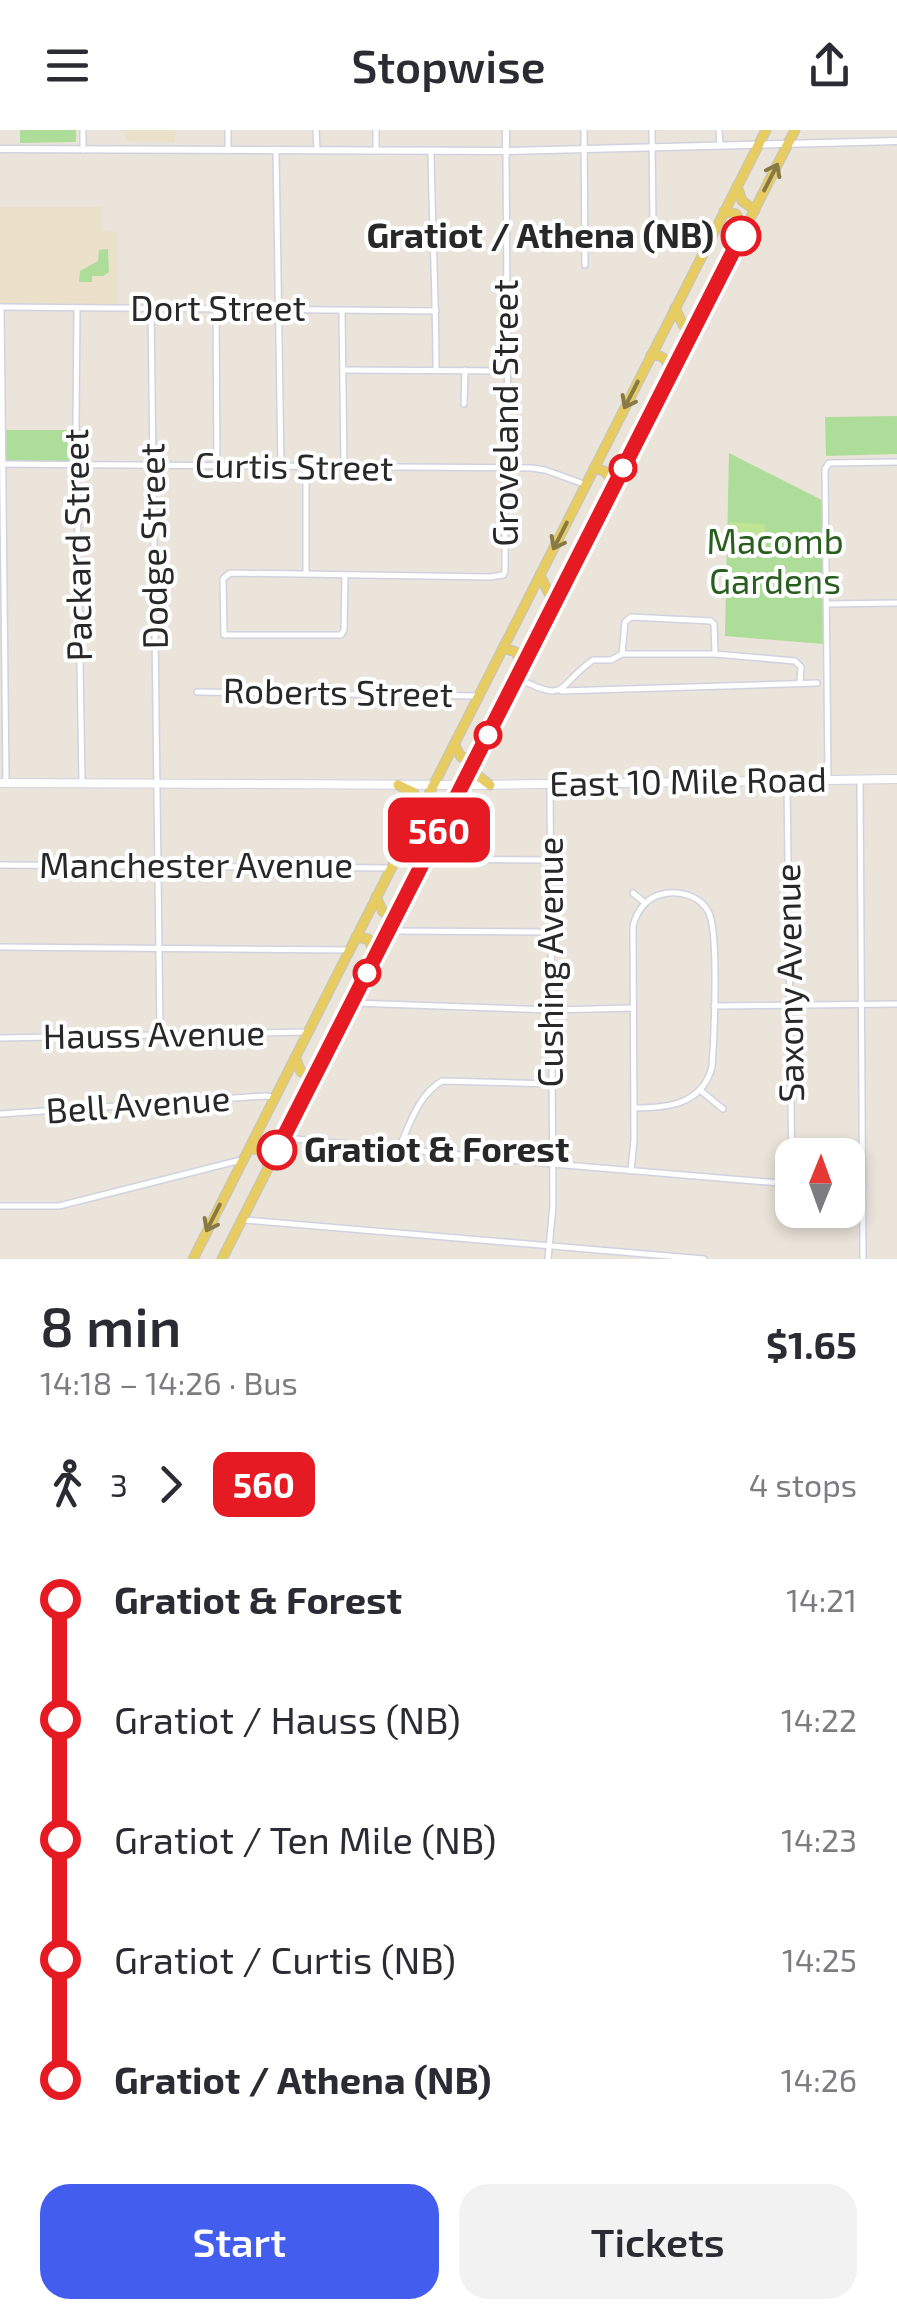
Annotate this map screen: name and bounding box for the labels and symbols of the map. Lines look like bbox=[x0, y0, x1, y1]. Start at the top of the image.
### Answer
one-way arrow bbox=[762, 163, 781, 192]
place label: Gratiot / Athena (NB) bbox=[366, 213, 714, 255]
marker: Gratiot / Athena (NB) bbox=[722, 217, 760, 255]
street label: Groveland Street bbox=[483, 279, 525, 547]
street label: Dort Street bbox=[130, 286, 306, 328]
one-way arrow bbox=[621, 380, 640, 410]
street label: Packard Street bbox=[53, 428, 99, 662]
street label: Dodge Street bbox=[129, 442, 175, 650]
street label: Curtis Street bbox=[194, 442, 394, 488]
unlabelled marker bbox=[610, 455, 636, 481]
park label: Macomb Gardens bbox=[706, 519, 844, 601]
one-way arrow bbox=[550, 521, 569, 550]
street label: Roberts Street bbox=[223, 668, 454, 714]
unlabelled marker bbox=[475, 722, 501, 748]
street label: East 10 Mile Road bbox=[549, 757, 827, 803]
line badge: 560 bbox=[382, 798, 496, 862]
street label: Cushing Avenue bbox=[528, 837, 570, 1087]
street label: Manchester Avenue bbox=[39, 843, 353, 885]
street label: Saxony Avenue bbox=[765, 863, 811, 1103]
unlabelled marker bbox=[354, 960, 380, 986]
street label: Hauss Avenue bbox=[42, 1010, 265, 1056]
street label: Bell Avenue bbox=[44, 1076, 231, 1130]
place label: Gratiot & Forest bbox=[304, 1127, 569, 1169]
marker: Gratiot & Forest bbox=[258, 1131, 296, 1169]
north arrow bbox=[775, 1138, 865, 1228]
one-way arrow bbox=[203, 1203, 222, 1233]

